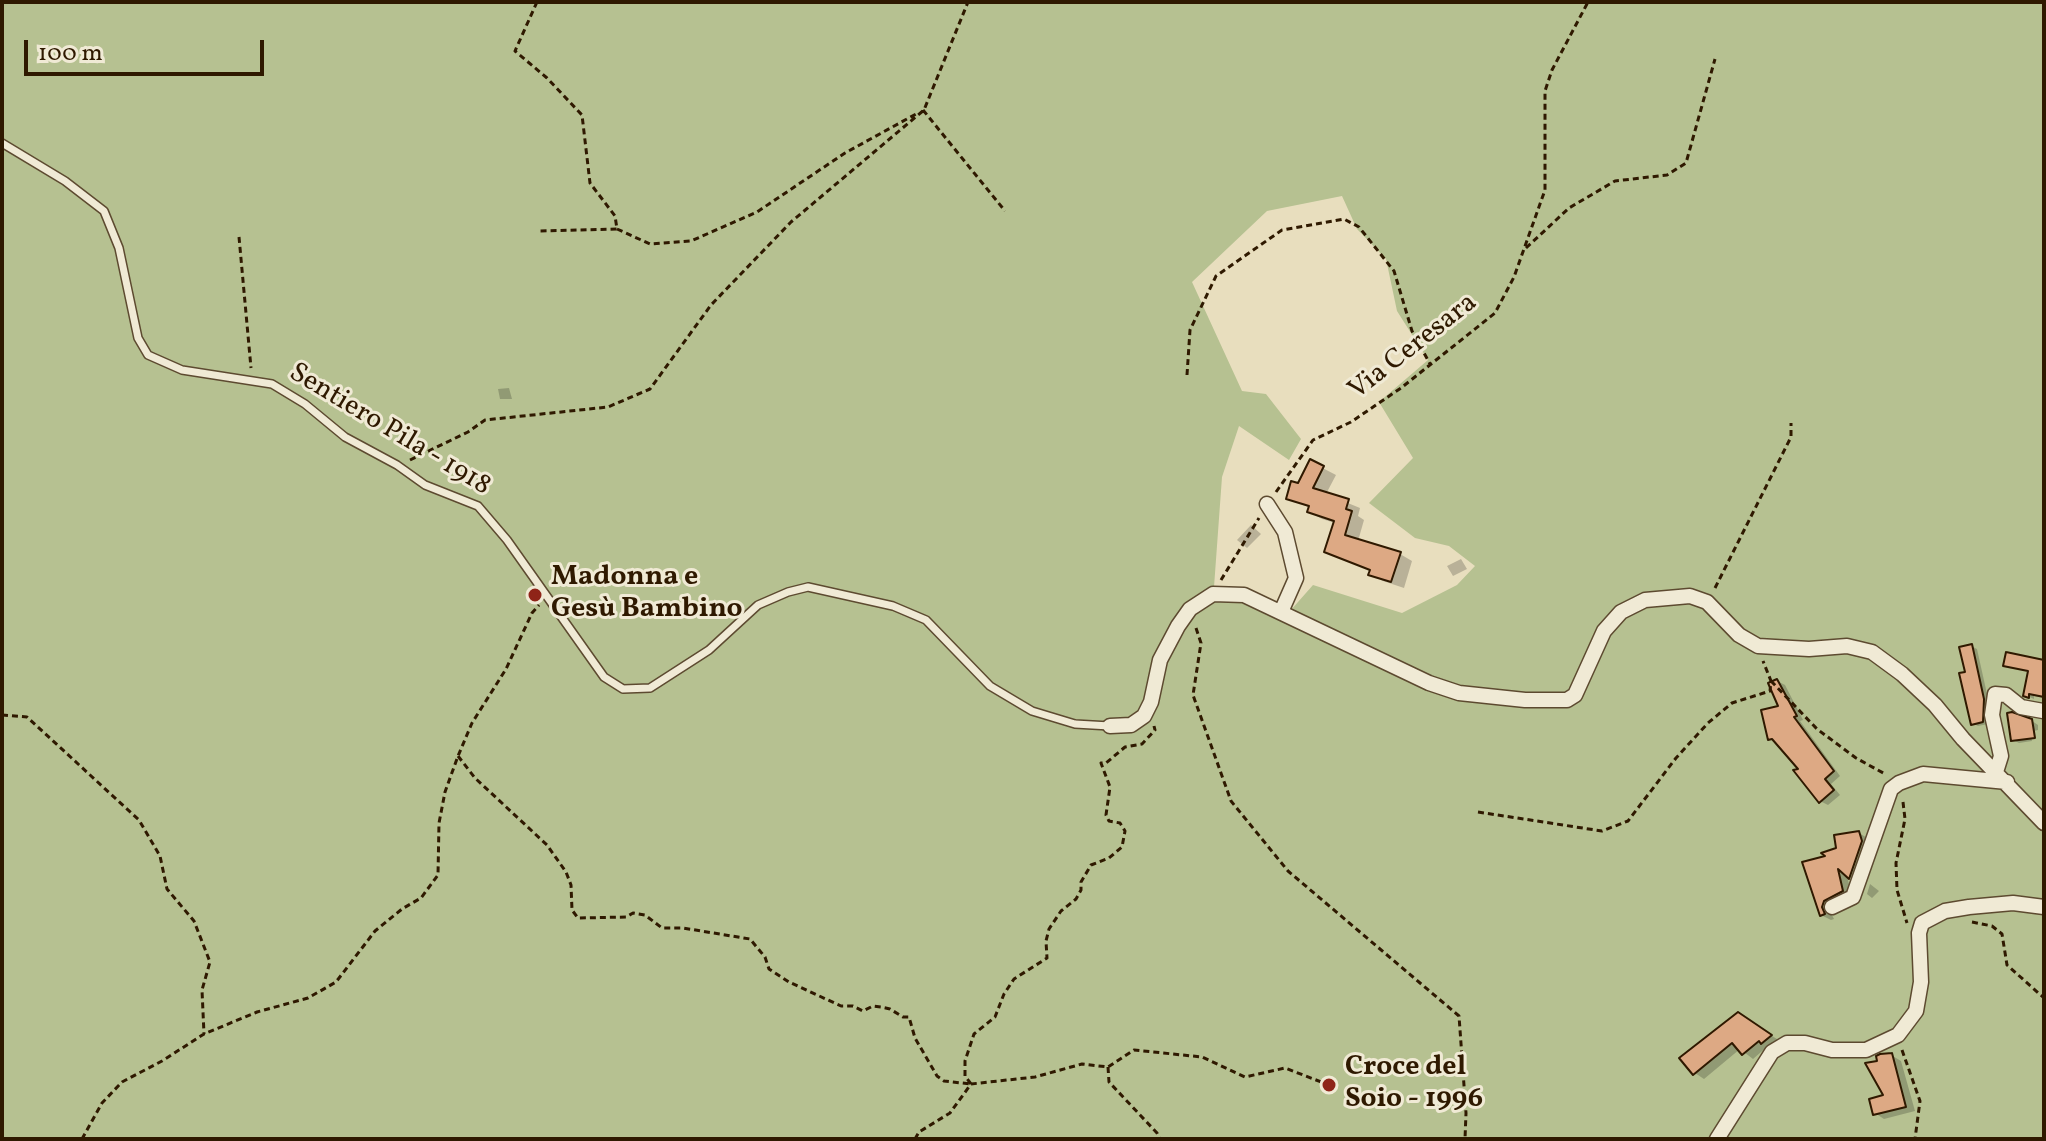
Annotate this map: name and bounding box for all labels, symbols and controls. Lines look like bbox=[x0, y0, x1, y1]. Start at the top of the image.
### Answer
scale bar bbox=[28, 24, 268, 74]
text: 100 m bbox=[38, 37, 103, 71]
street label: Via Ceresara bbox=[1343, 287, 1485, 409]
street label: Sentiero Pila - 1918 bbox=[282, 357, 496, 505]
place label: Madonna e Gesù Bambino bbox=[551, 562, 743, 628]
marker: Madonna e Gesù Bambino bbox=[526, 586, 544, 604]
place label: Croce del Soio - 1996 bbox=[1345, 1052, 1483, 1118]
marker: Croce del Soio - 1996 bbox=[1320, 1076, 1338, 1094]

